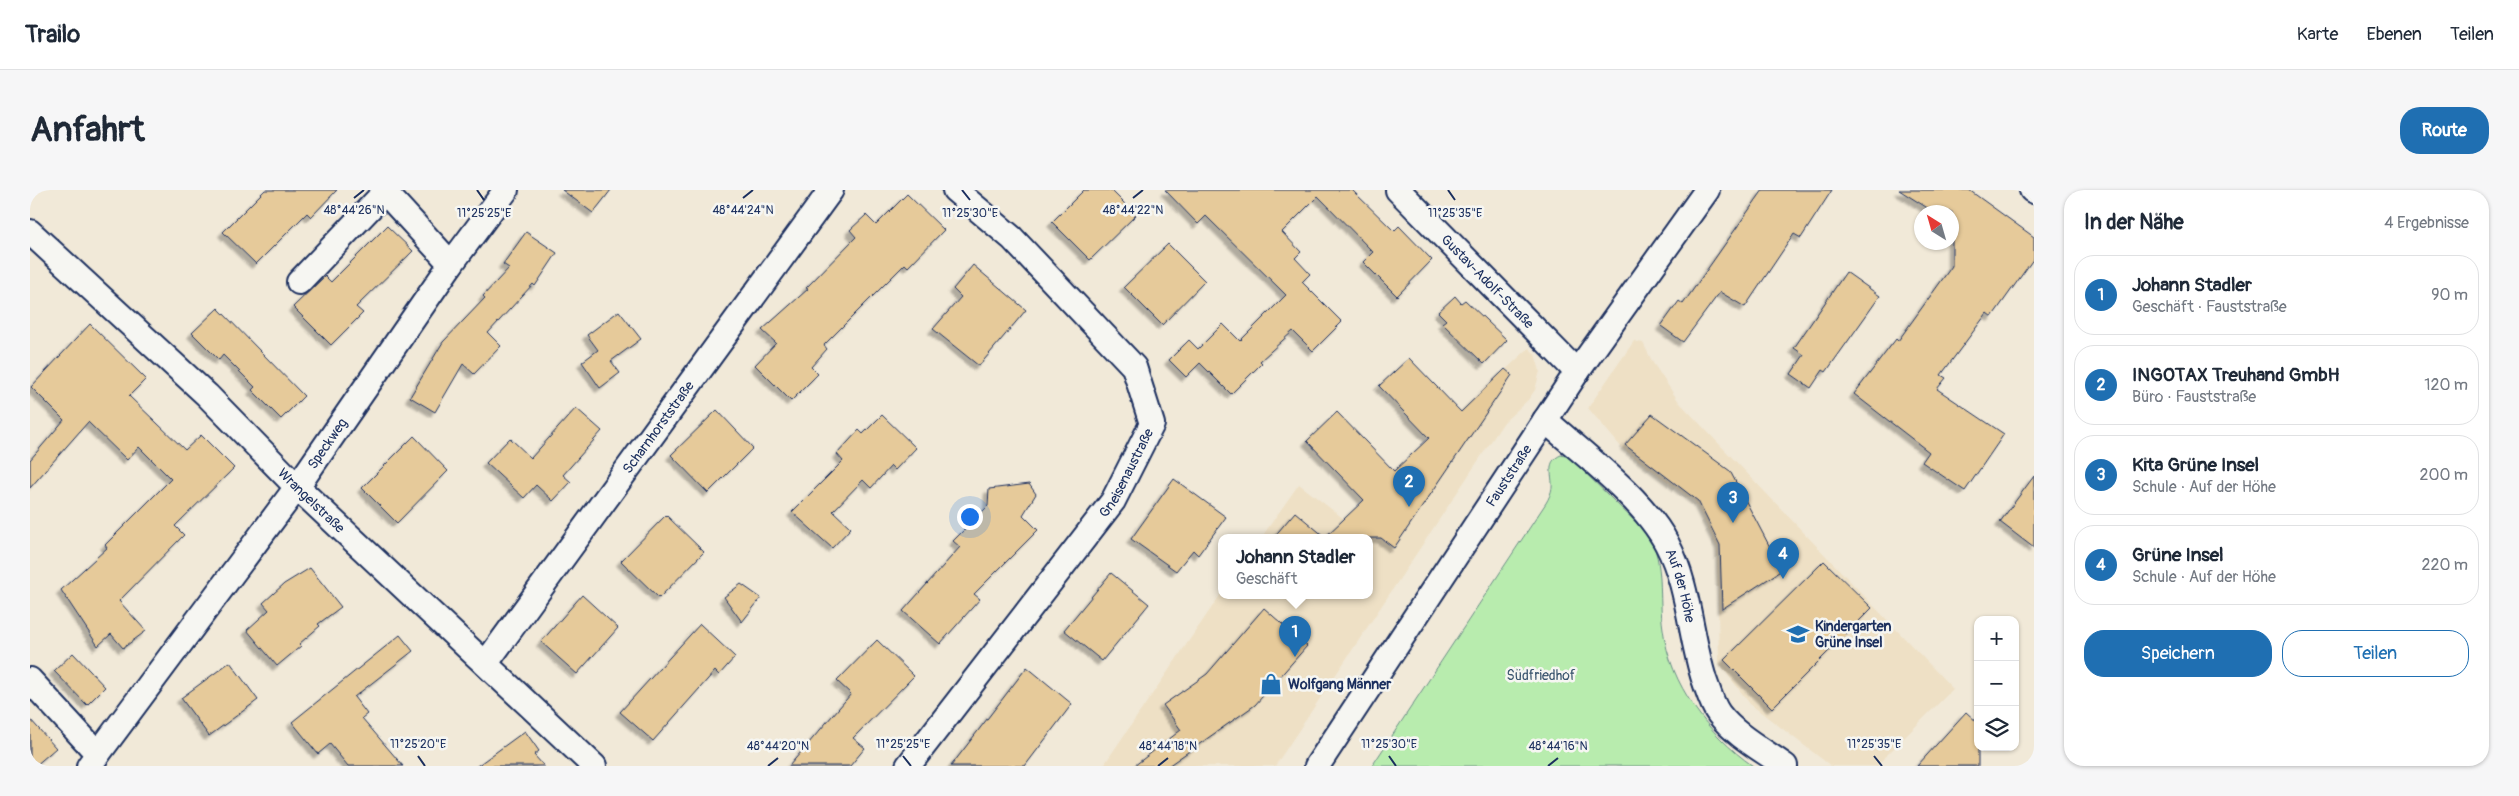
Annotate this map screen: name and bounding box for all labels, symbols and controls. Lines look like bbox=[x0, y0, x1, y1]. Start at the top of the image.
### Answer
text: Trailo bbox=[25, 20, 80, 49]
text: Karte bbox=[2297, 23, 2338, 46]
text: Ebenen bbox=[2366, 23, 2422, 46]
text: Teilen bbox=[2450, 23, 2494, 46]
button: Route bbox=[2400, 107, 2489, 154]
text: Anfahrt bbox=[30, 108, 145, 152]
text: 48°44'26"N bbox=[323, 203, 385, 218]
text: 48°44'24"N bbox=[712, 203, 774, 218]
text: 48°44'22"N bbox=[1103, 203, 1163, 218]
north arrow bbox=[1914, 205, 1959, 250]
text: 11°25'25"E bbox=[457, 206, 511, 221]
text: 11°25'30"E bbox=[942, 206, 998, 221]
text: 11°25'35"E bbox=[1428, 206, 1482, 221]
text: In der Nähe bbox=[2084, 209, 2184, 236]
text: 4 Ergebnisse bbox=[2384, 213, 2469, 233]
street label: Gustav-Adolf-Straße bbox=[1438, 231, 1538, 332]
text: Johann Stadler bbox=[2132, 273, 2252, 297]
text: 1 bbox=[2098, 285, 2104, 305]
text: 90 m bbox=[2431, 285, 2468, 305]
text: Geschäft · Fauststraße bbox=[2132, 297, 2287, 317]
text: INGOTAX Treuhand GmbH bbox=[2132, 363, 2340, 387]
text: 2 bbox=[2097, 375, 2105, 395]
text: 120 m bbox=[2424, 375, 2468, 395]
street label: Scharnhorststraße bbox=[619, 377, 698, 477]
text: Büro · Fauststraße bbox=[2132, 387, 2256, 407]
street label: Speckweg bbox=[304, 415, 351, 472]
street label: Gneisenaustraße bbox=[1095, 425, 1157, 521]
street label: Fauststraße bbox=[1482, 441, 1535, 510]
text: Kita Grüne Insel bbox=[2132, 453, 2259, 477]
street label: Wrangelstraße bbox=[275, 464, 349, 536]
text: 3 bbox=[2097, 465, 2105, 485]
text: 200 m bbox=[2420, 465, 2468, 485]
pin: 2 bbox=[1393, 466, 1425, 507]
text: Schule · Auf der Höhe bbox=[2132, 477, 2276, 497]
pin: 3 bbox=[1717, 482, 1749, 523]
your location bbox=[957, 504, 983, 530]
popup bbox=[1218, 534, 1373, 599]
pin: 4 bbox=[1767, 538, 1799, 579]
text: Grüne Insel bbox=[2132, 543, 2224, 567]
text: Johann Stadler bbox=[1236, 545, 1355, 569]
street label: Auf der Höhe bbox=[1662, 546, 1699, 624]
text: 4 bbox=[2096, 555, 2106, 575]
text: 220 m bbox=[2422, 555, 2468, 575]
text: Schule · Auf der Höhe bbox=[2132, 567, 2276, 587]
text: Geschäft bbox=[1236, 569, 1298, 589]
pin: 1 bbox=[1279, 616, 1311, 657]
map controls bbox=[1974, 616, 2019, 751]
button: + bbox=[1974, 616, 2019, 661]
place label: Kindergarten Grüne Insel bbox=[1815, 618, 1891, 651]
school or university icon: Kindergarten Grüne Insel bbox=[1785, 621, 1811, 647]
button: Speichern bbox=[2084, 630, 2272, 677]
button: Teilen bbox=[2282, 630, 2469, 677]
button: − bbox=[1974, 661, 2019, 706]
park label: Südfriedhof bbox=[1507, 667, 1576, 684]
shop icon: Wolfgang Männer bbox=[1258, 671, 1284, 697]
place label: Wolfgang Männer bbox=[1288, 676, 1392, 693]
button: layers bbox=[1974, 706, 2019, 751]
text: 11°25'20"E bbox=[390, 737, 446, 752]
text: 11°25'25"E bbox=[876, 737, 930, 752]
text: 11°25'30"E bbox=[1361, 737, 1417, 752]
text: 11°25'35"E bbox=[1847, 737, 1901, 752]
text: 48°44'20"N bbox=[747, 739, 809, 754]
text: 48°44'18"N bbox=[1139, 739, 1197, 754]
text: 48°44'16"N bbox=[1528, 739, 1588, 754]

